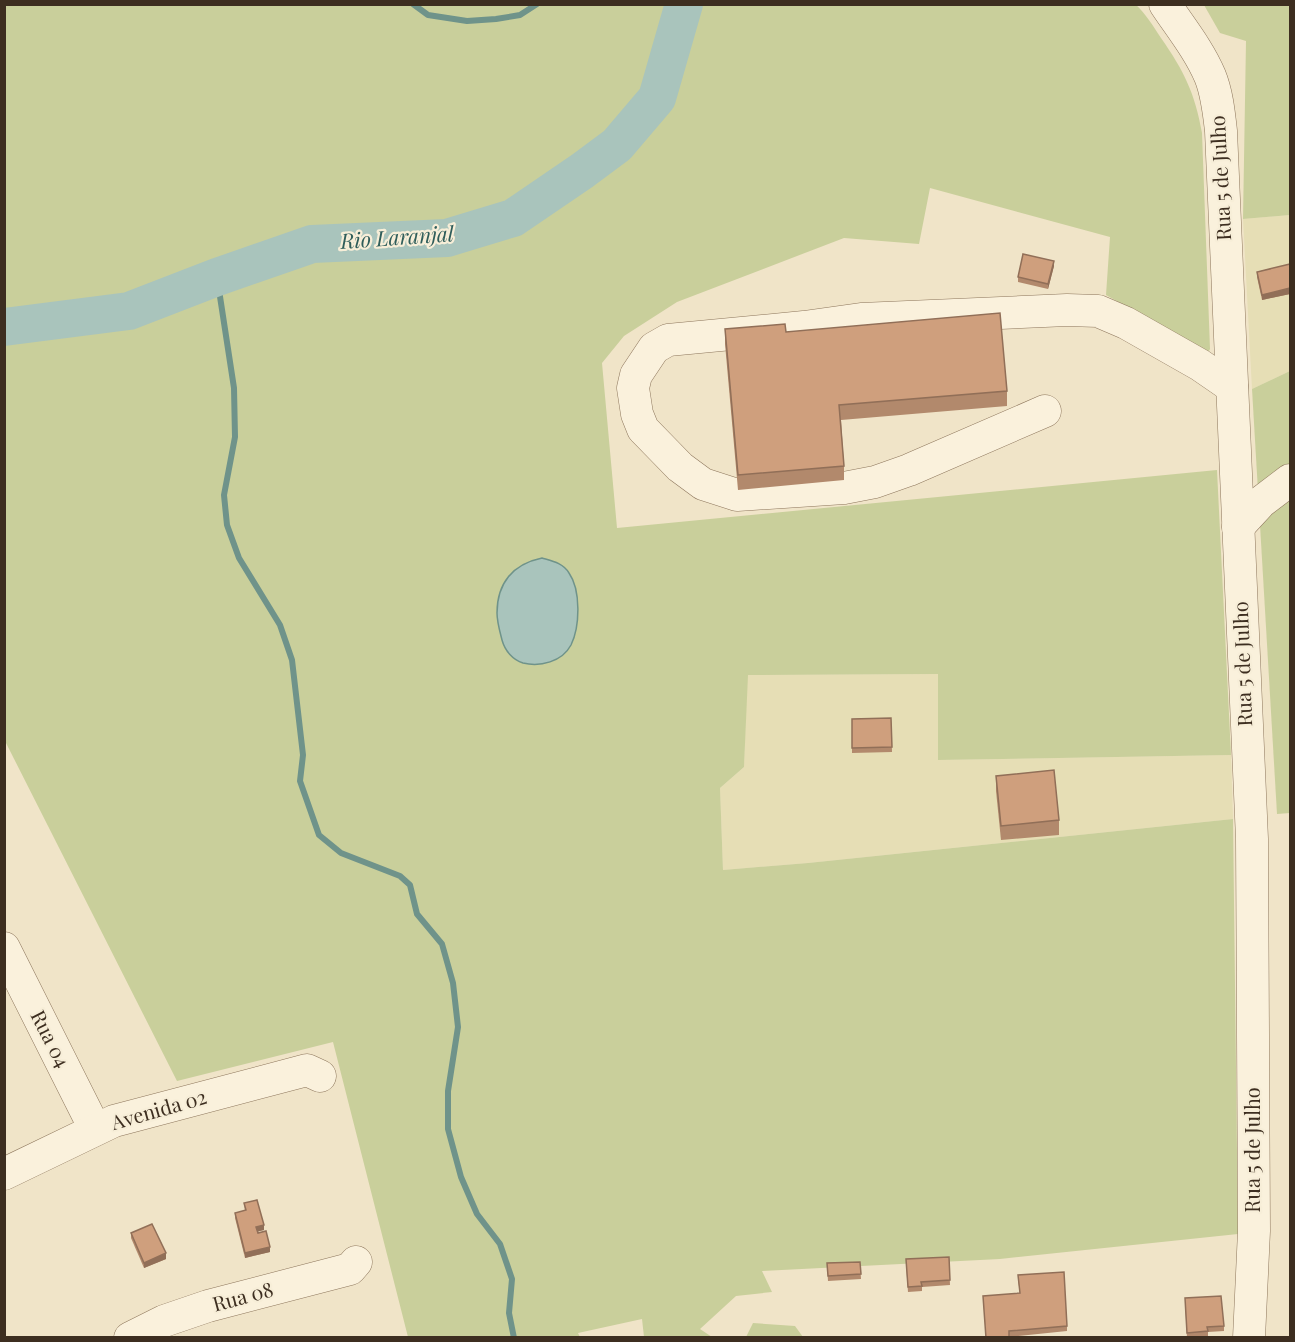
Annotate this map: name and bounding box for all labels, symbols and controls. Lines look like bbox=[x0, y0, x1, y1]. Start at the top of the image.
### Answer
street label: Rua 5 de Julho bbox=[1203, 115, 1236, 241]
water label: Rio Laranjal bbox=[338, 218, 456, 254]
street label: Rua 5 de Julho bbox=[1226, 601, 1257, 727]
street label: Rua 04 bbox=[25, 1005, 77, 1072]
street label: Avenida 02 bbox=[107, 1082, 209, 1135]
street label: Rua 5 de Julho bbox=[1238, 1087, 1265, 1213]
street label: Rua 08 bbox=[209, 1275, 276, 1317]

